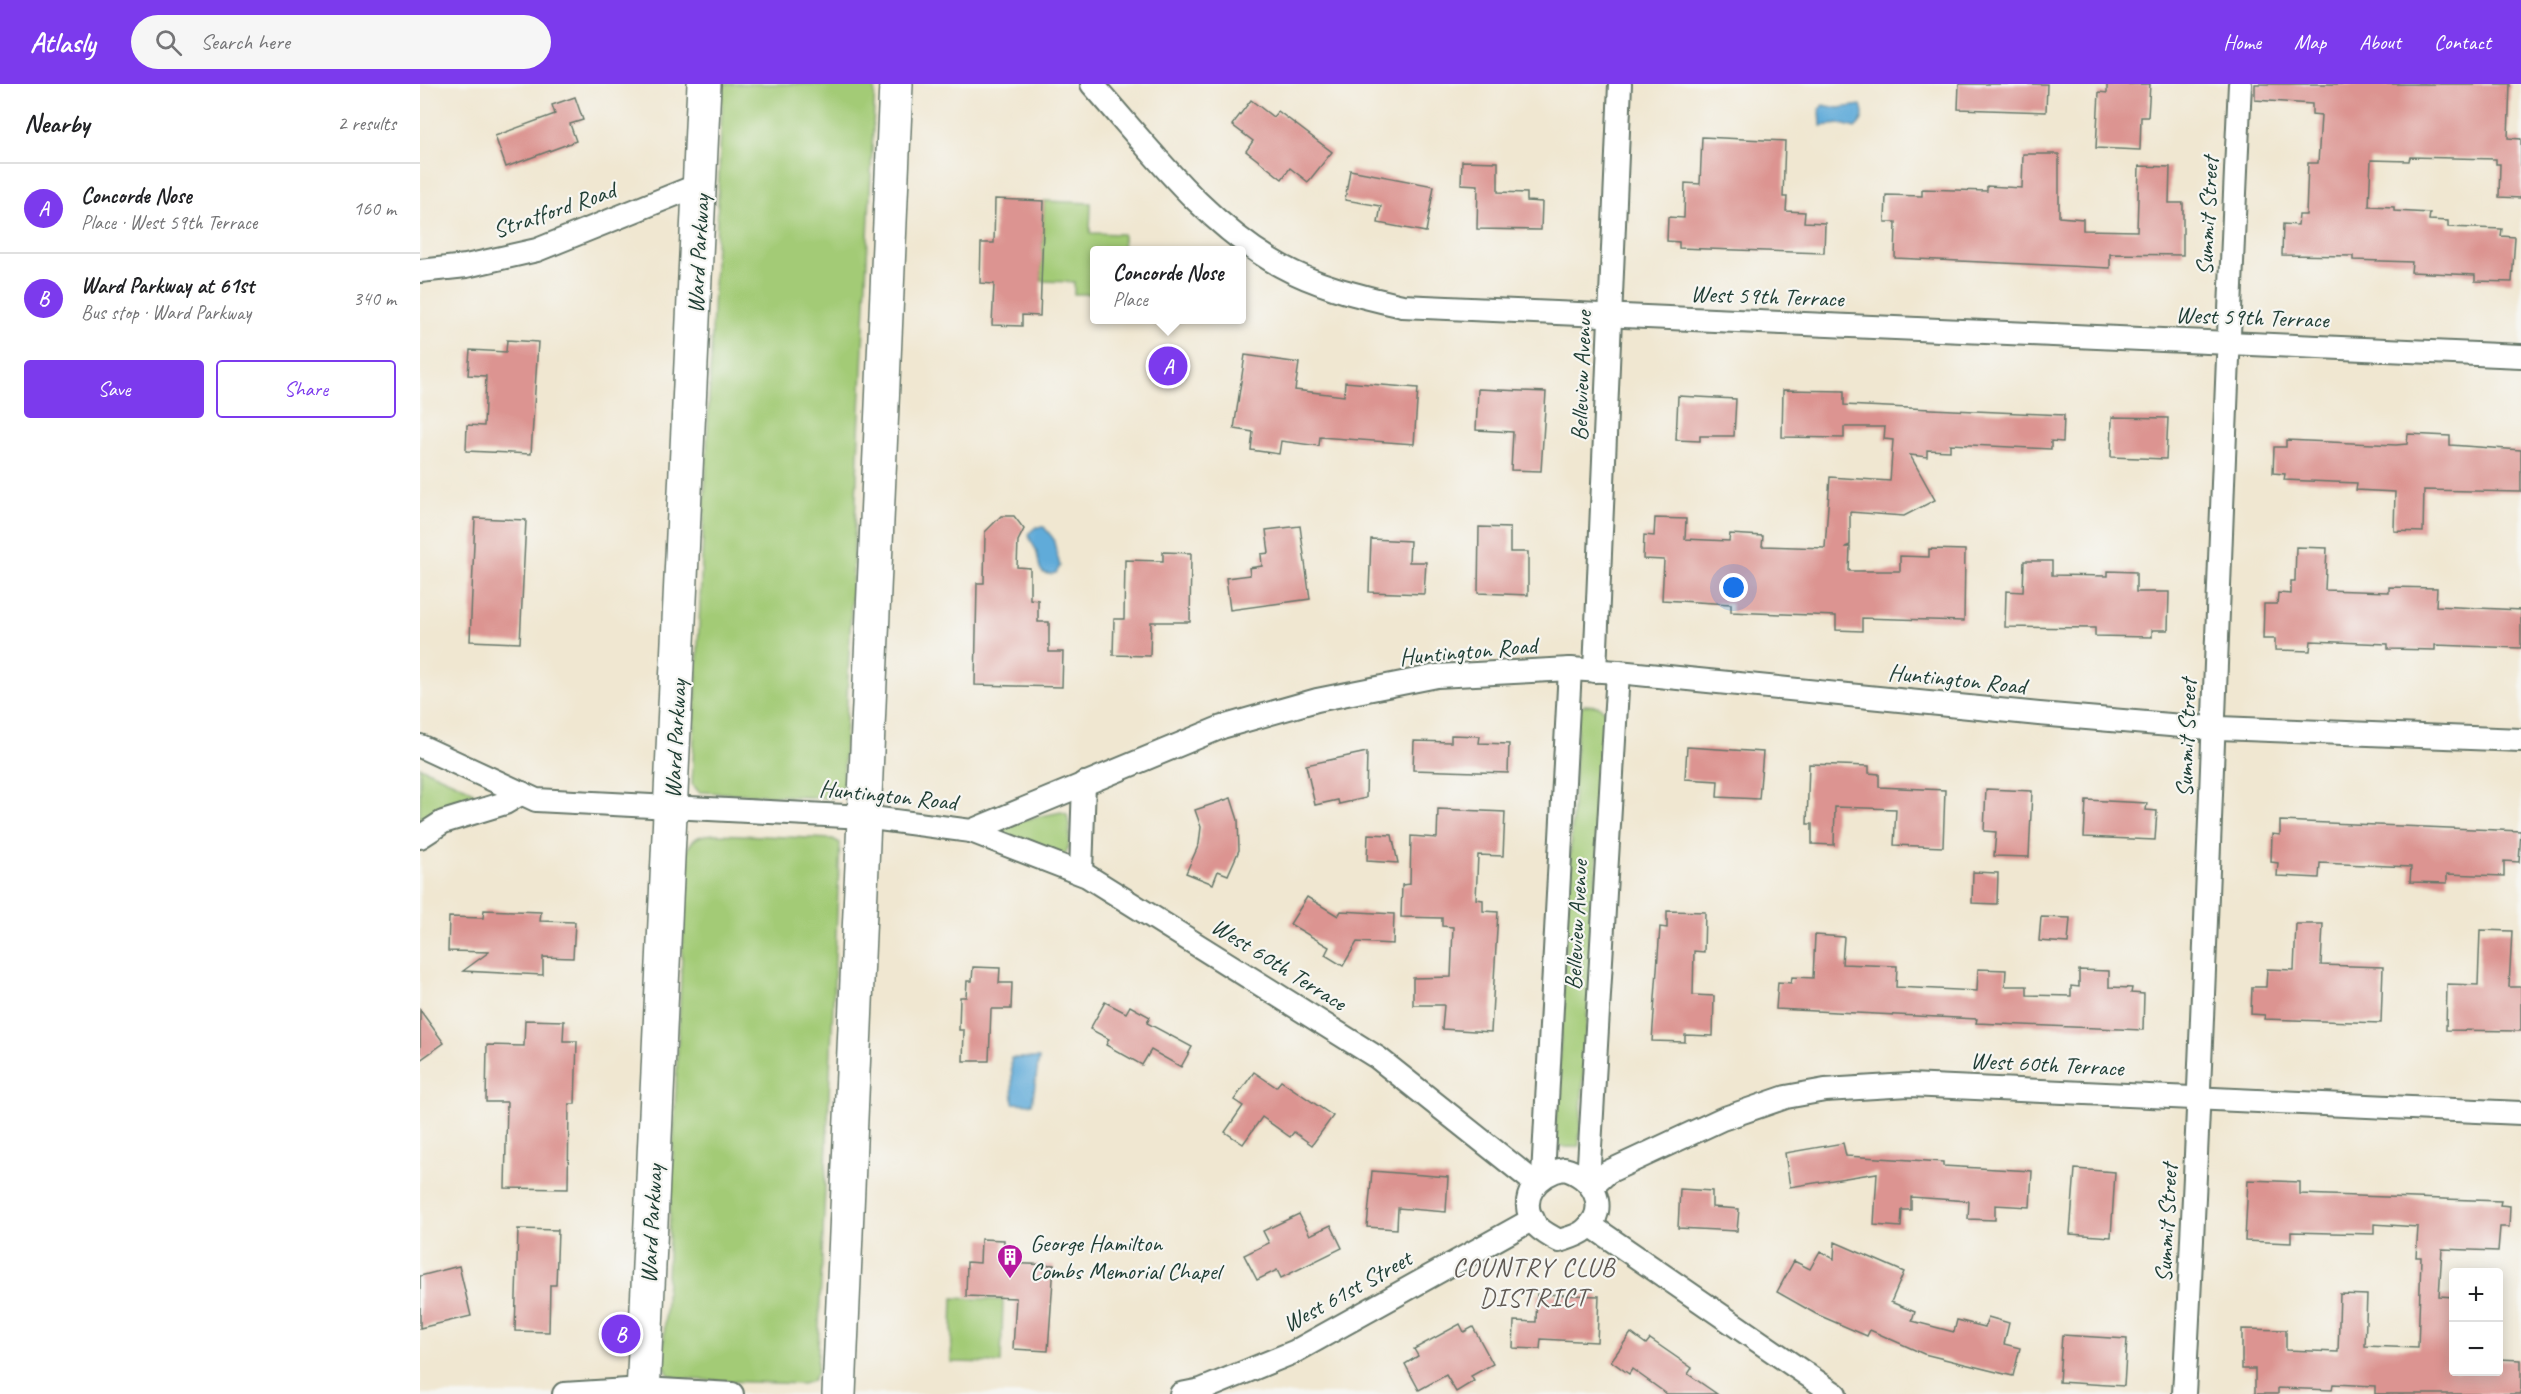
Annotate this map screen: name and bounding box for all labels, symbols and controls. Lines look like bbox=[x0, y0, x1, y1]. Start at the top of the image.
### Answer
search box bbox=[131, 15, 551, 69]
text: Atlasly bbox=[30, 25, 95, 60]
icon: search bbox=[152, 26, 185, 59]
text: Search here bbox=[200, 28, 290, 56]
text: Home bbox=[2223, 29, 2261, 55]
text: Map bbox=[2294, 29, 2326, 55]
text: About bbox=[2359, 29, 2401, 55]
text: Contact bbox=[2434, 29, 2491, 55]
text: Nearby bbox=[24, 107, 89, 140]
text: 2 results bbox=[337, 111, 396, 136]
street label: Summit Street bbox=[2189, 153, 2225, 276]
street label: Stratford Road bbox=[489, 174, 623, 245]
text: Concorde Nose bbox=[81, 182, 192, 210]
street label: Ward Parkway bbox=[680, 192, 716, 314]
text: A bbox=[38, 196, 49, 221]
text: 160 m bbox=[353, 196, 396, 221]
text: Place · West 59th Terrace bbox=[81, 210, 257, 235]
popup bbox=[1090, 246, 1246, 324]
text: Concorde Nose bbox=[1113, 259, 1223, 287]
text: Ward Parkway at 61st bbox=[81, 272, 254, 300]
street label: West 59th Terrace bbox=[1690, 278, 1846, 314]
text: B bbox=[38, 286, 49, 311]
text: 340 m bbox=[353, 286, 396, 311]
text: Place bbox=[1113, 287, 1148, 312]
street label: West 59th Terrace bbox=[2175, 299, 2331, 335]
text: Bus stop · Ward Parkway bbox=[81, 300, 251, 325]
street label: Belleview Avenue bbox=[1564, 308, 1598, 442]
pin: A bbox=[1148, 344, 1188, 388]
button: Save bbox=[24, 360, 204, 418]
button: Share bbox=[216, 360, 396, 418]
your location bbox=[1719, 573, 1748, 602]
street label: Huntington Road bbox=[1398, 630, 1542, 672]
street label: Huntington Road bbox=[1887, 657, 2031, 702]
street label: Summit Street bbox=[2169, 675, 2203, 798]
street label: Ward Parkway bbox=[657, 677, 693, 799]
street label: Huntington Road bbox=[818, 773, 962, 818]
street label: Belleview Avenue bbox=[1558, 857, 1595, 991]
street label: West 60th Terrace bbox=[1206, 911, 1354, 1018]
street label: West 60th Terrace bbox=[1970, 1045, 2127, 1083]
street label: Summit Street bbox=[2148, 1160, 2184, 1283]
street label: Ward Parkway bbox=[633, 1162, 669, 1284]
place label: George Hamilton Combs Memorial Chapel bbox=[1030, 1228, 1224, 1286]
building icon: George Hamilton Combs Memorial Chapel bbox=[995, 1242, 1025, 1280]
street label: West 61st Street bbox=[1277, 1242, 1418, 1339]
district label: COUNTRY CLUB DISTRICT bbox=[1452, 1251, 1616, 1314]
map controls bbox=[2449, 1268, 2503, 1376]
button: + bbox=[2449, 1268, 2503, 1322]
pin: B bbox=[602, 1312, 640, 1356]
button: − bbox=[2449, 1322, 2503, 1376]

